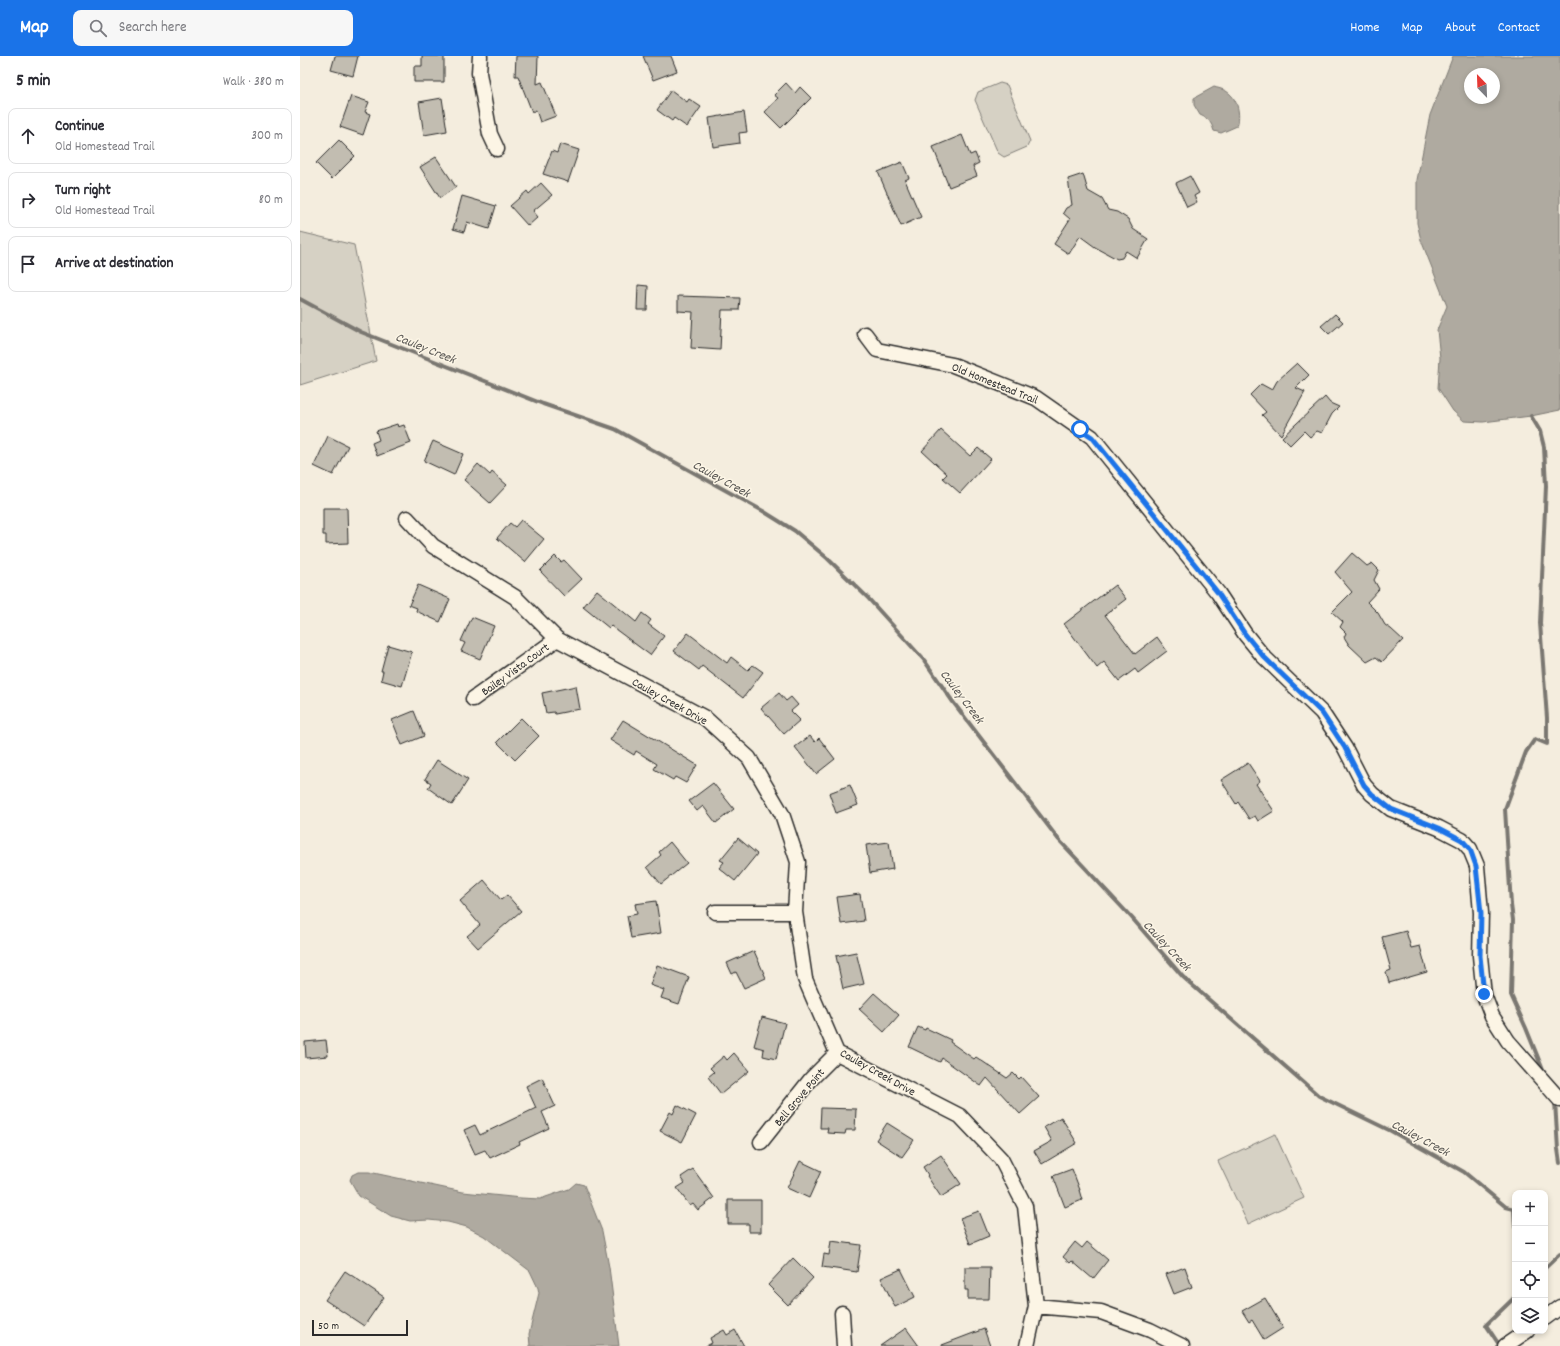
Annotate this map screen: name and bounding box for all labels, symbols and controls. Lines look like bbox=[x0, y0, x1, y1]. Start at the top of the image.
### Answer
search box bbox=[73, 10, 353, 46]
text: Map bbox=[20, 15, 49, 42]
icon: search bbox=[87, 17, 109, 39]
text: Search here bbox=[119, 17, 187, 39]
text: Home bbox=[1350, 18, 1379, 38]
text: Map bbox=[1401, 18, 1423, 38]
text: About bbox=[1445, 18, 1476, 38]
text: Contact bbox=[1498, 18, 1540, 38]
north arrow bbox=[1464, 68, 1500, 104]
text: 5 min bbox=[16, 70, 50, 94]
text: Walk · 380 m bbox=[223, 73, 284, 92]
text: Continue bbox=[55, 116, 104, 138]
icon: ahead bbox=[17, 125, 39, 147]
text: 300 m bbox=[251, 127, 283, 146]
text: Old Homestead Trail bbox=[55, 138, 154, 157]
text: Turn right bbox=[55, 180, 111, 202]
icon: right bbox=[17, 189, 39, 211]
text: 80 m bbox=[259, 191, 283, 210]
text: Old Homestead Trail bbox=[55, 202, 154, 221]
icon: arrive bbox=[17, 253, 39, 275]
text: Arrive at destination bbox=[55, 253, 173, 275]
water label: Cauley Creek bbox=[392, 329, 459, 371]
street label: Old Homestead Trail bbox=[949, 359, 1040, 410]
route start bbox=[1071, 420, 1089, 438]
water label: Cauley Creek bbox=[689, 457, 754, 505]
street label: Bailey Vista Court bbox=[478, 639, 554, 701]
water label: Cauley Creek bbox=[934, 667, 989, 730]
street label: Cauley Creek Drive bbox=[628, 674, 710, 730]
water label: Cauley Creek bbox=[1138, 917, 1196, 978]
route end bbox=[1475, 985, 1493, 1003]
street label: Cauley Creek Drive bbox=[836, 1045, 918, 1101]
street label: Bell Grove Point bbox=[771, 1065, 830, 1131]
water label: Cauley Creek bbox=[1387, 1116, 1454, 1163]
map controls bbox=[1512, 1190, 1548, 1334]
button: + bbox=[1512, 1190, 1548, 1226]
button: − bbox=[1512, 1226, 1548, 1262]
button: locate bbox=[1512, 1262, 1548, 1298]
button: layers bbox=[1512, 1298, 1548, 1334]
scale bar bbox=[312, 1318, 408, 1337]
text: 50 m bbox=[318, 1319, 339, 1335]

